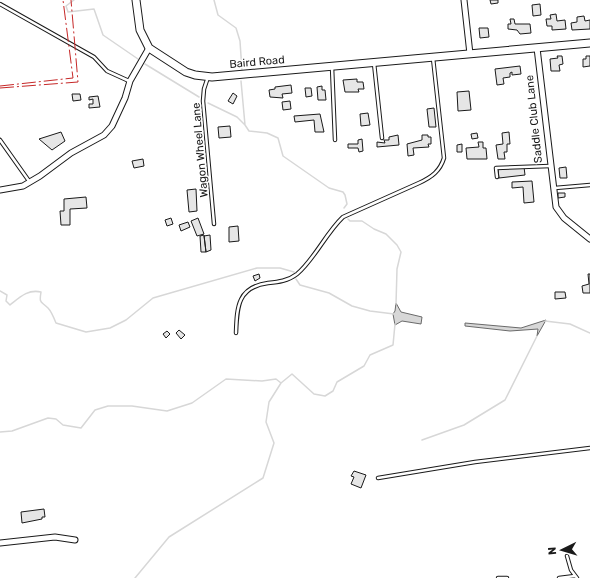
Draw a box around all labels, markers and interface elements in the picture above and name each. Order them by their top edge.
street label: Baird Road [229,53,285,71]
street label: Saddle Club Lane [523,74,545,164]
street label: Wagon Wheel Lane [189,102,211,198]
north arrow [542,530,582,570]
text: N [546,546,559,555]

